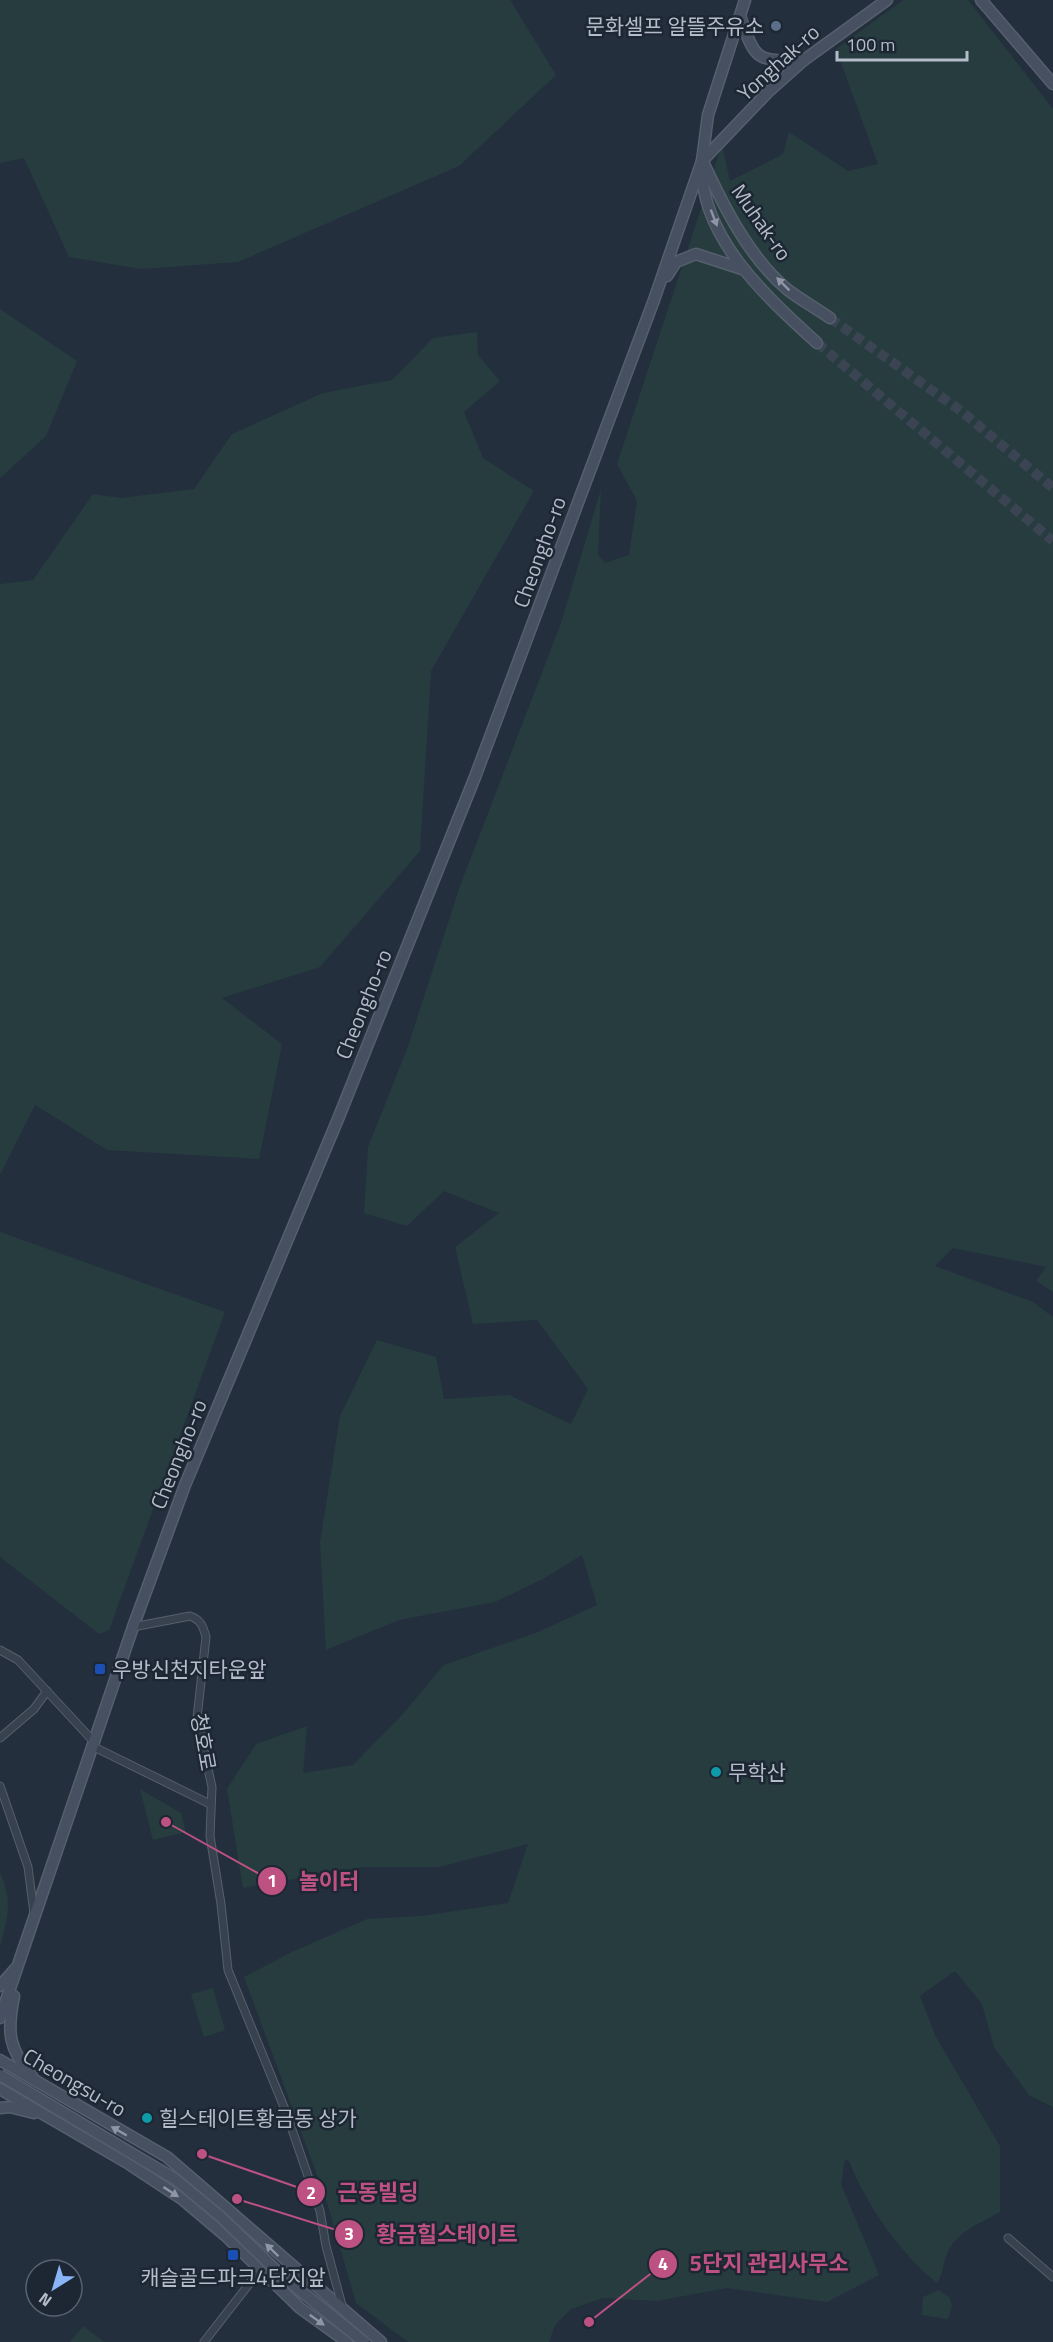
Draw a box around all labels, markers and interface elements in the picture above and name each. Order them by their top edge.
place label: 문화셀프 알뜰주유소 [586,10,764,42]
street label: Yonghak-ro [730,16,826,108]
marker: 문화셀프 알뜰주유소 [769,19,783,33]
scale bar [837,24,968,62]
text: 100 m [846,31,895,58]
street label: Muhak-ro [724,177,800,267]
one-way arrow [710,209,720,227]
one-way arrow [776,277,790,291]
street label: Cheongho-ro [504,492,574,612]
street label: Cheongho-ro [326,944,400,1064]
street label: Cheongho-ro [141,1394,215,1514]
place label: 우방신천지타운앞 [112,1653,267,1685]
marker: 우방신천지타운앞 [93,1662,107,1676]
street label: 청호로 [183,1711,225,1773]
place label: 무학산 [728,1756,786,1788]
marker: 무학산 [709,1765,723,1779]
callout: 놀이터 [257,1861,372,1901]
text: 놀이터 [299,1864,359,1898]
text: 1 [267,1867,277,1894]
street label: Cheongsu-ro [17,2039,133,2125]
place label: 힐스테이트황금동 상가 [159,2102,357,2134]
marker: 힐스테이트황금동 상가 [140,2111,154,2125]
one-way arrow [111,2125,127,2136]
callout: 근동빌딩 [296,2172,431,2212]
text: 근동빌딩 [338,2175,418,2209]
text: 2 [306,2179,316,2206]
one-way arrow [162,2186,179,2197]
callout: 황금힐스테이트 [334,2214,530,2254]
text: 황금힐스테이트 [376,2217,518,2251]
text: 3 [344,2220,354,2247]
one-way arrow [266,2243,280,2257]
callout: 5단지 관리사무소 [648,2244,860,2284]
text: 5단지 관리사무소 [690,2246,848,2280]
marker: 캐슬골드파크4단지앞 [226,2248,240,2262]
text: 4 [658,2250,668,2277]
north arrow [24,2258,84,2318]
place label: 캐슬골드파크4단지앞 [140,2261,326,2293]
text: N [33,2287,57,2313]
one-way arrow [308,2314,324,2326]

